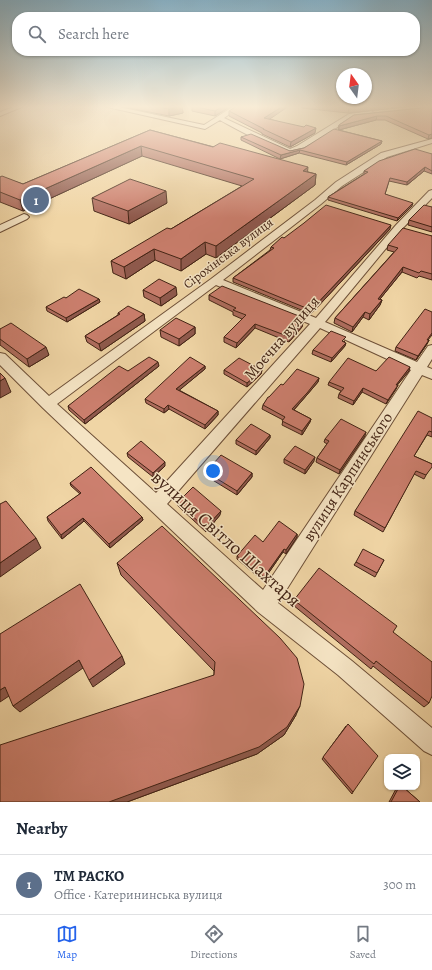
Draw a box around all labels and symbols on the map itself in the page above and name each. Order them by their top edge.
north arrow [336,68,372,104]
pin: 1 [23,185,49,215]
street label: Сірохінська вулиця [180,214,276,292]
street label: Моєчна вулиця [239,291,325,385]
street label: вулиця Карпинського [298,408,398,546]
your location [203,461,223,481]
street label: вулиця Світло Шахтаря [146,465,306,613]

